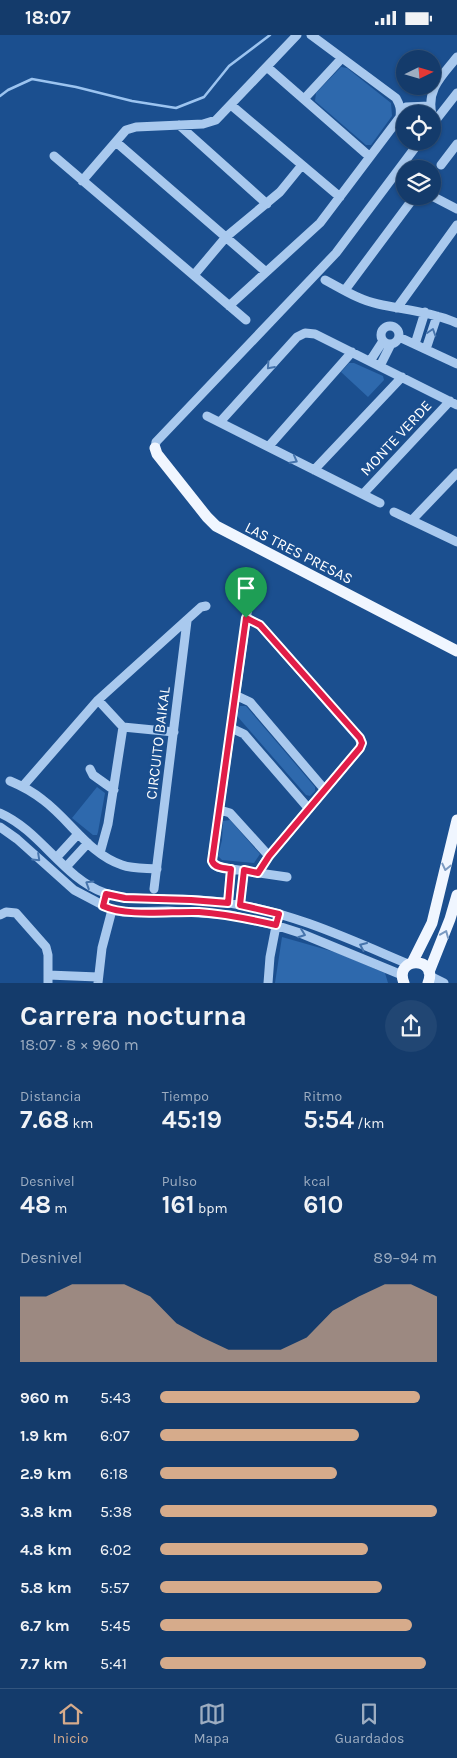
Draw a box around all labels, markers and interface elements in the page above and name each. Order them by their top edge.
text: 18:07 [25,7,71,29]
north arrow [396,50,441,95]
map controls [396,50,441,205]
button: locate [396,105,441,150]
button: layers [396,160,441,205]
one-way arrow [426,329,436,337]
one-way arrow [267,361,276,370]
street label: MONTE VERDE [356,397,436,479]
one-way arrow [289,454,298,464]
street label: LAS TRES PRESAS [242,518,356,588]
pin [225,567,267,618]
icon: arrive [232,574,260,602]
street label: CIRCUITO BAIKAL [142,686,174,800]
one-way arrow [32,852,41,861]
one-way arrow [441,863,452,872]
one-way arrow [85,881,94,891]
one-way arrow [298,928,306,938]
one-way arrow [438,930,449,939]
one-way arrow [359,941,368,952]
text: Carrera nocturna [20,999,247,1032]
button: share [385,1000,437,1052]
text: 18:07 · 8 × 960 m [20,1035,139,1054]
text: Distancia [20,1088,81,1105]
text: Tiempo [162,1088,209,1105]
text: Ritmo [303,1088,342,1105]
text: 7.68 [20,1105,69,1134]
text: 45:19 [162,1105,222,1134]
text: 5:54 [303,1105,354,1134]
text: km [69,1115,93,1132]
text: /km [354,1115,384,1132]
text: Desnivel [20,1173,75,1190]
text: Pulso [162,1173,197,1190]
text: kcal [303,1173,330,1190]
text: 48 [20,1190,51,1219]
text: 161 [162,1190,195,1219]
text: 610 [303,1190,343,1219]
text: m [51,1200,67,1217]
text: bpm [195,1200,228,1217]
text: Desnivel [20,1248,82,1267]
text: 89–94 m [373,1248,437,1267]
text: 960 m [20,1388,69,1407]
text: 5:43 [100,1388,131,1407]
text: 1.9 km [20,1426,68,1445]
text: 6:07 [100,1426,130,1445]
text: 2.9 km [20,1464,72,1483]
text: 6:18 [100,1464,128,1483]
text: 3.8 km [20,1502,72,1521]
text: 5:38 [100,1502,132,1521]
text: 4.8 km [20,1540,72,1559]
text: 6:02 [100,1540,132,1559]
text: 5.8 km [20,1578,72,1597]
text: 5:57 [100,1578,129,1597]
text: 6.7 km [20,1616,70,1635]
text: 5:45 [100,1616,131,1635]
text: 7.7 km [20,1654,68,1673]
text: 5:41 [100,1654,127,1673]
tab: Inicio [53,1700,88,1747]
tab: Mapa [194,1700,229,1747]
tab: Guardados [335,1700,404,1747]

